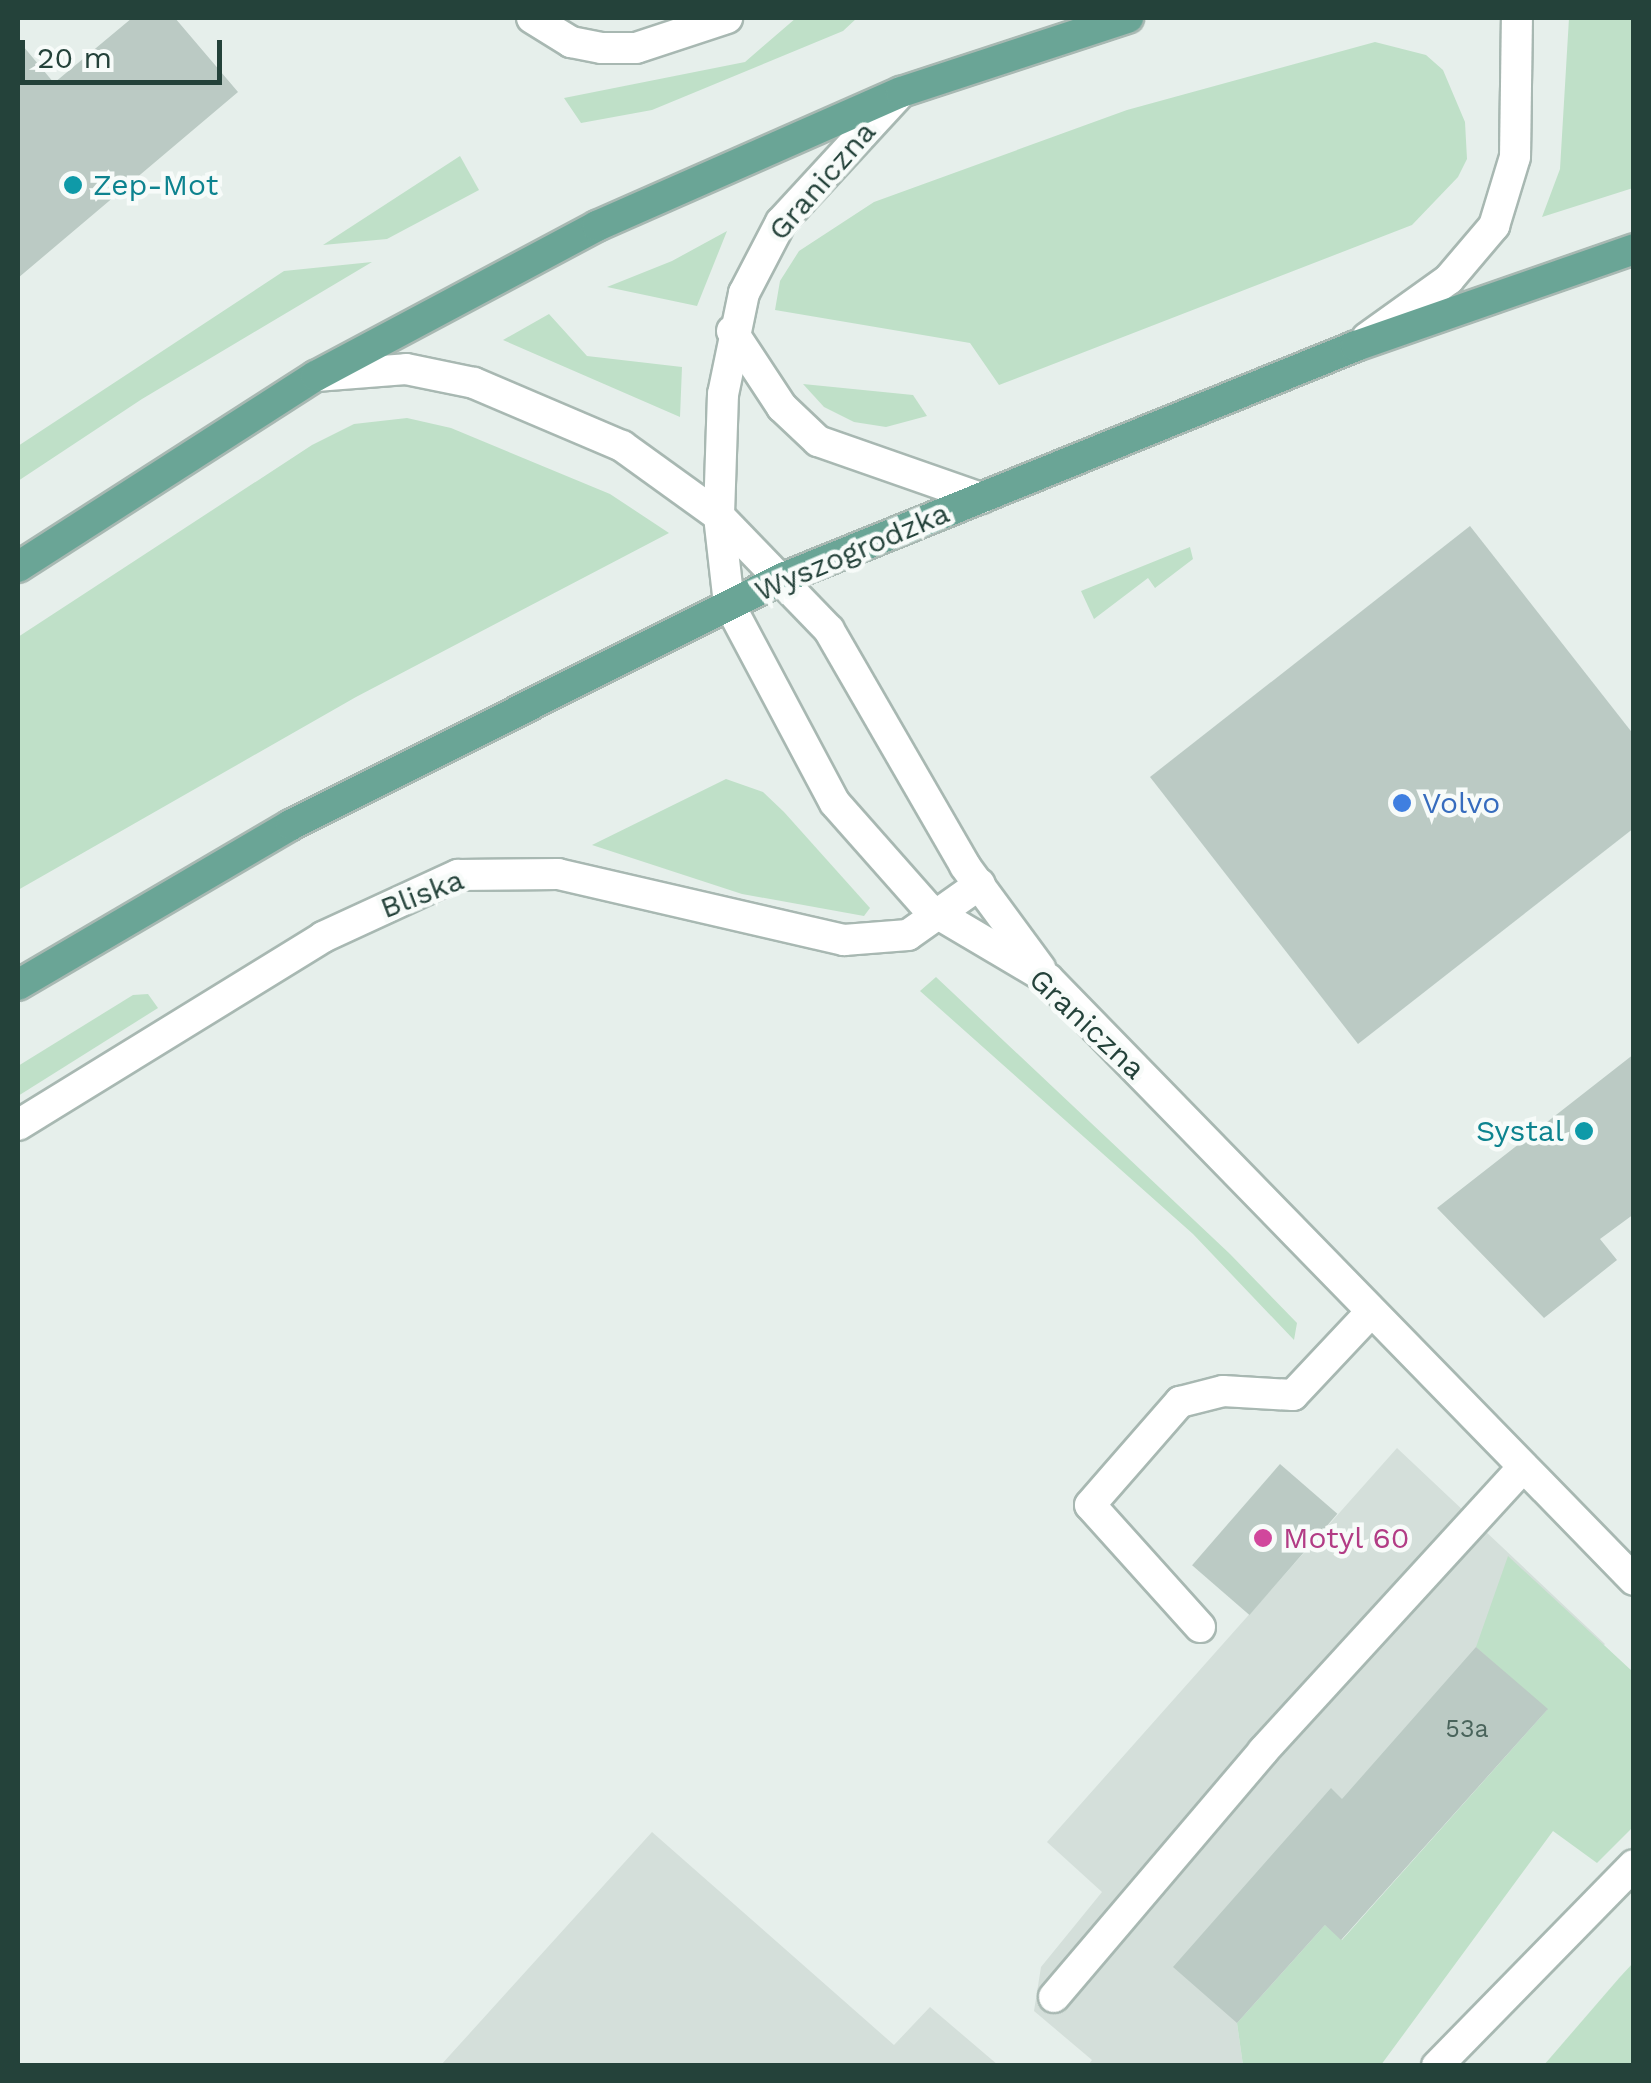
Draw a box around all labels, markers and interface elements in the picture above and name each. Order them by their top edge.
scale bar [25,20,228,82]
text: 20 m [37,40,112,75]
street label: Graniczna [761,114,883,248]
place label: Zep-Mot [93,167,218,203]
marker: Zep-Mot [62,174,84,196]
street label: Wyszogrodzka [749,495,955,609]
place label: Volvo [1422,785,1500,821]
marker: Volvo [1391,792,1413,814]
street label: Bliska [375,862,469,926]
street label: Graniczna [1022,961,1152,1087]
place label: Systal [1476,1113,1564,1149]
marker: Systal [1573,1120,1595,1142]
place label: Motyl 60 [1283,1520,1410,1556]
marker: Motyl 60 [1252,1527,1274,1549]
house number: 53a [1445,1714,1489,1744]

